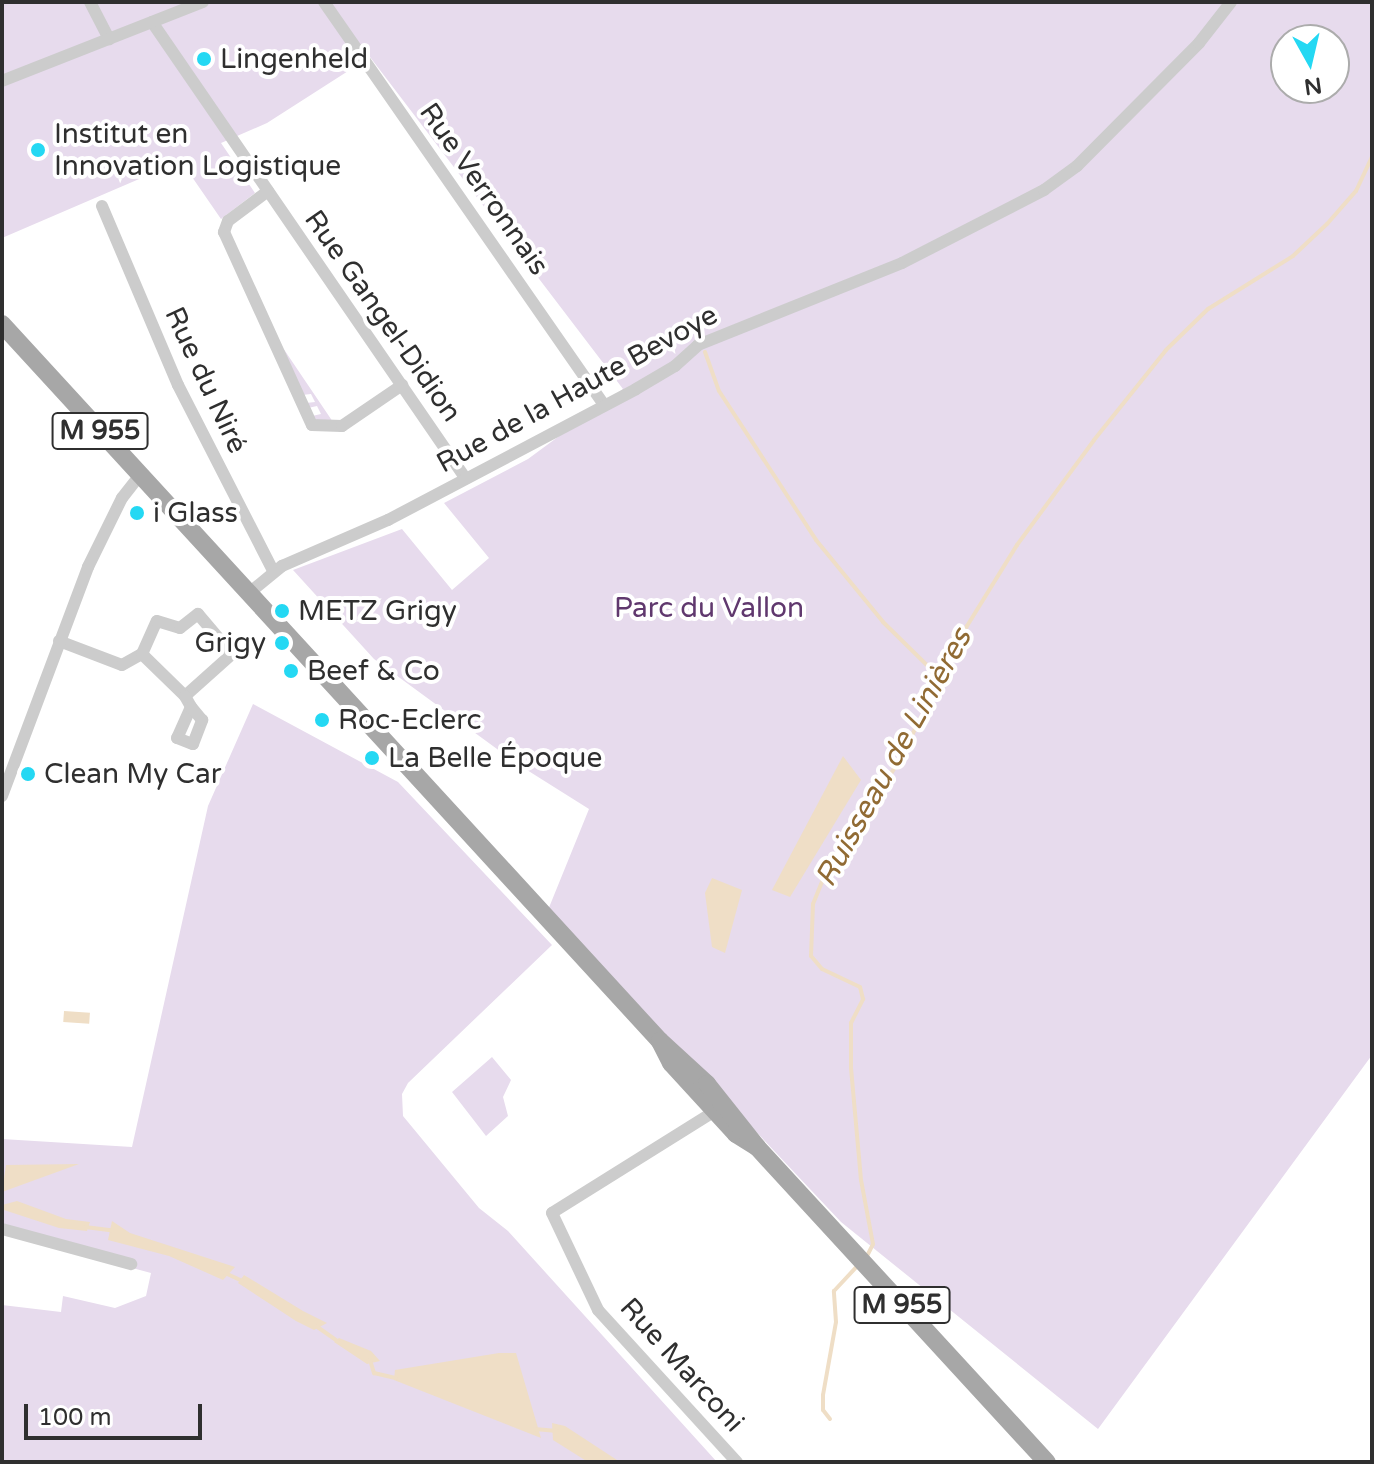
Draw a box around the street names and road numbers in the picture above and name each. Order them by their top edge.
street label: Rue Verronnais [412,97,556,281]
street label: Rue Gangel-Didion [297,204,469,428]
street label: Rue de la Haute Bevoye [431,298,723,480]
street label: Rue du Niré [158,302,254,458]
road number: M 955 [50,409,150,453]
road number: M 955 [852,1283,952,1327]
street label: Rue Marconi [613,1291,751,1439]

